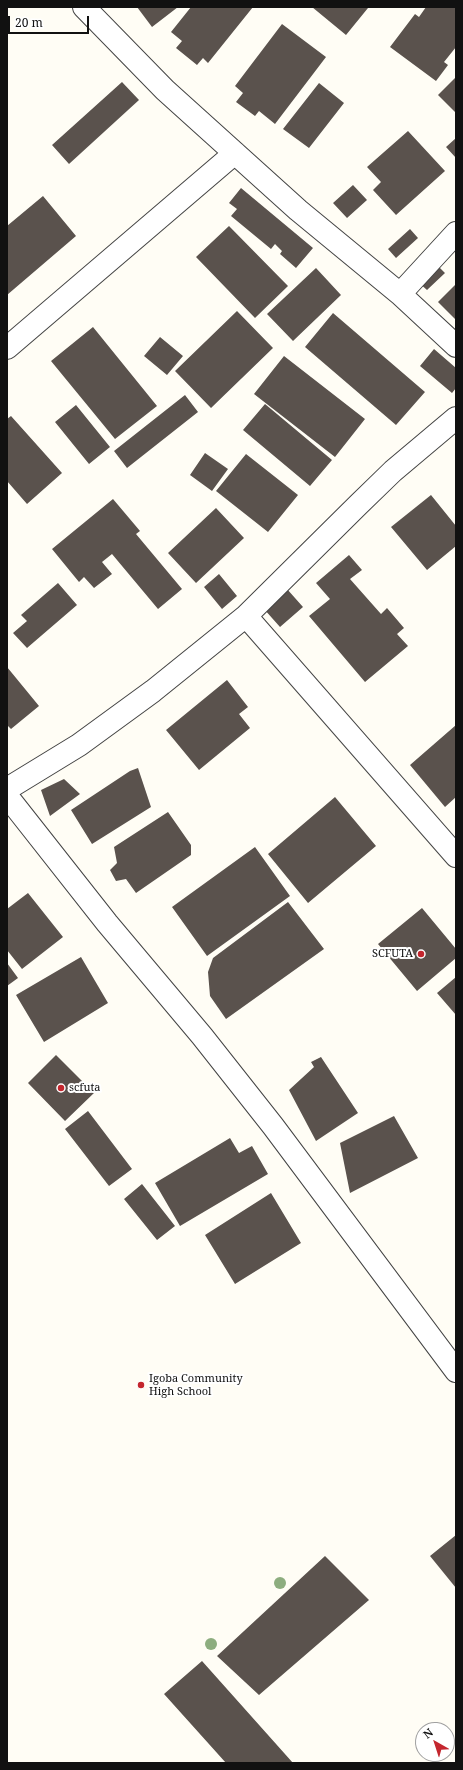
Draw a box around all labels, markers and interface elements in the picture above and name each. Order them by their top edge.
scale bar [10,8,91,34]
text: 20 m [15,14,43,31]
place label: SCFUTA [372,947,413,961]
marker: SCFUTA [416,949,426,959]
place label: scfuta [69,1081,100,1095]
marker: scfuta [56,1083,66,1093]
place label: Igoba Community High School [149,1372,243,1398]
marker: Igoba Community High School [136,1380,146,1390]
north arrow [415,1722,455,1762]
text: N [420,1725,436,1742]

